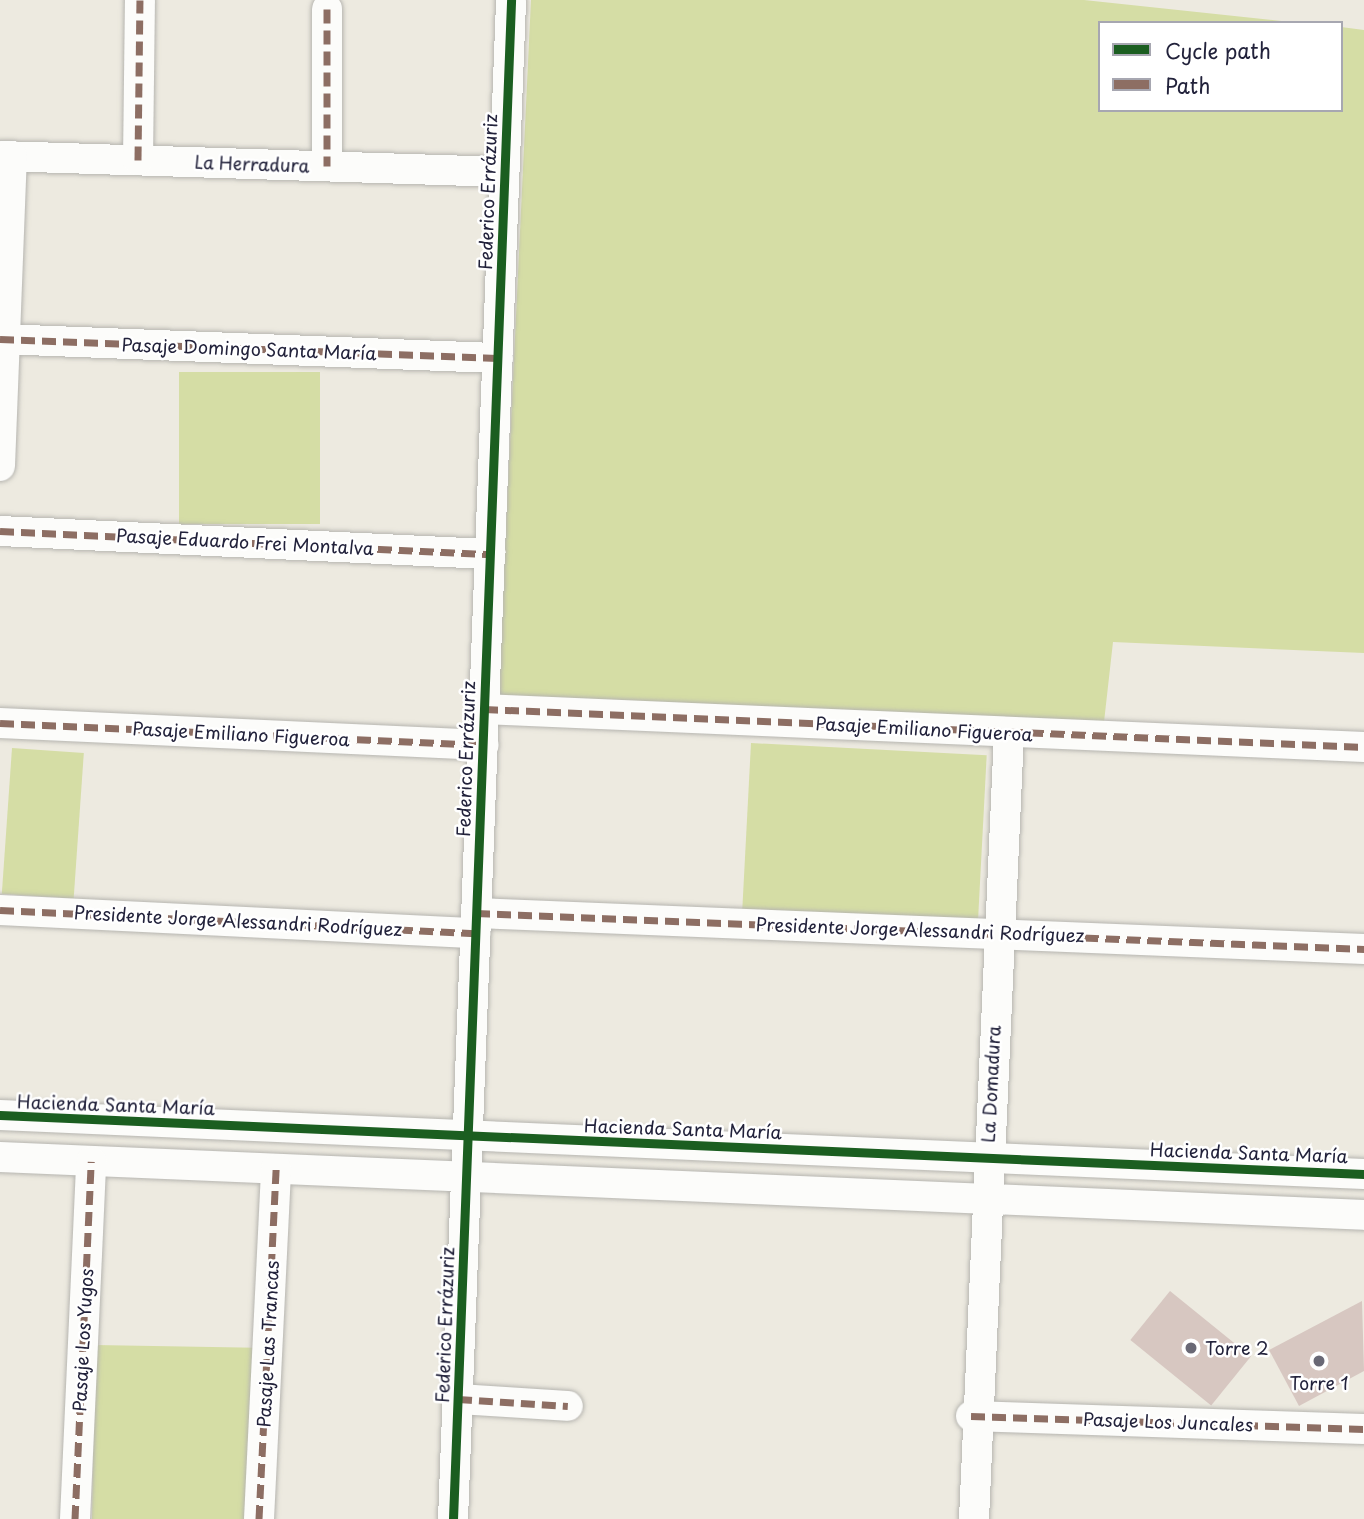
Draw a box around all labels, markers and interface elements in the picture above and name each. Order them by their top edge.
legend [1098,21,1343,112]
text: Cycle path [1165,34,1271,66]
text: Path [1165,69,1210,101]
street label: Federico Errázuriz [474,113,502,271]
street label: La Herradura [193,151,311,177]
street label: Pasaje Domingo Santa María [122,334,376,364]
street label: Pasaje Eduardo Frei Montalva [115,524,375,560]
street label: Federico Errázuriz [452,680,480,838]
street label: Pasaje Emiliano Figueroa [815,713,1033,745]
street label: Pasaje Emiliano Figueroa [132,718,350,750]
street label: Presidente Jorge Alessandri Rodríguez [73,902,403,940]
street label: Presidente Jorge Alessandri Rodríguez [755,913,1085,947]
street label: La Domadura [977,1024,1005,1144]
street label: Hacienda Santa María [17,1091,215,1119]
street label: Hacienda Santa María [584,1115,782,1143]
street label: Hacienda Santa María [1150,1139,1348,1167]
street label: Federico Errázuriz [431,1246,459,1404]
street label: Pasaje Las Trancas [253,1260,283,1428]
street label: Pasaje Los Yugos [68,1267,98,1413]
place label: Torre 2 [1205,1337,1269,1359]
marker: Torre 2 [1183,1340,1199,1356]
marker: Torre 1 [1311,1353,1327,1369]
place label: Torre 1 [1289,1372,1349,1394]
street label: Pasaje Los Juncales [1082,1408,1254,1436]

